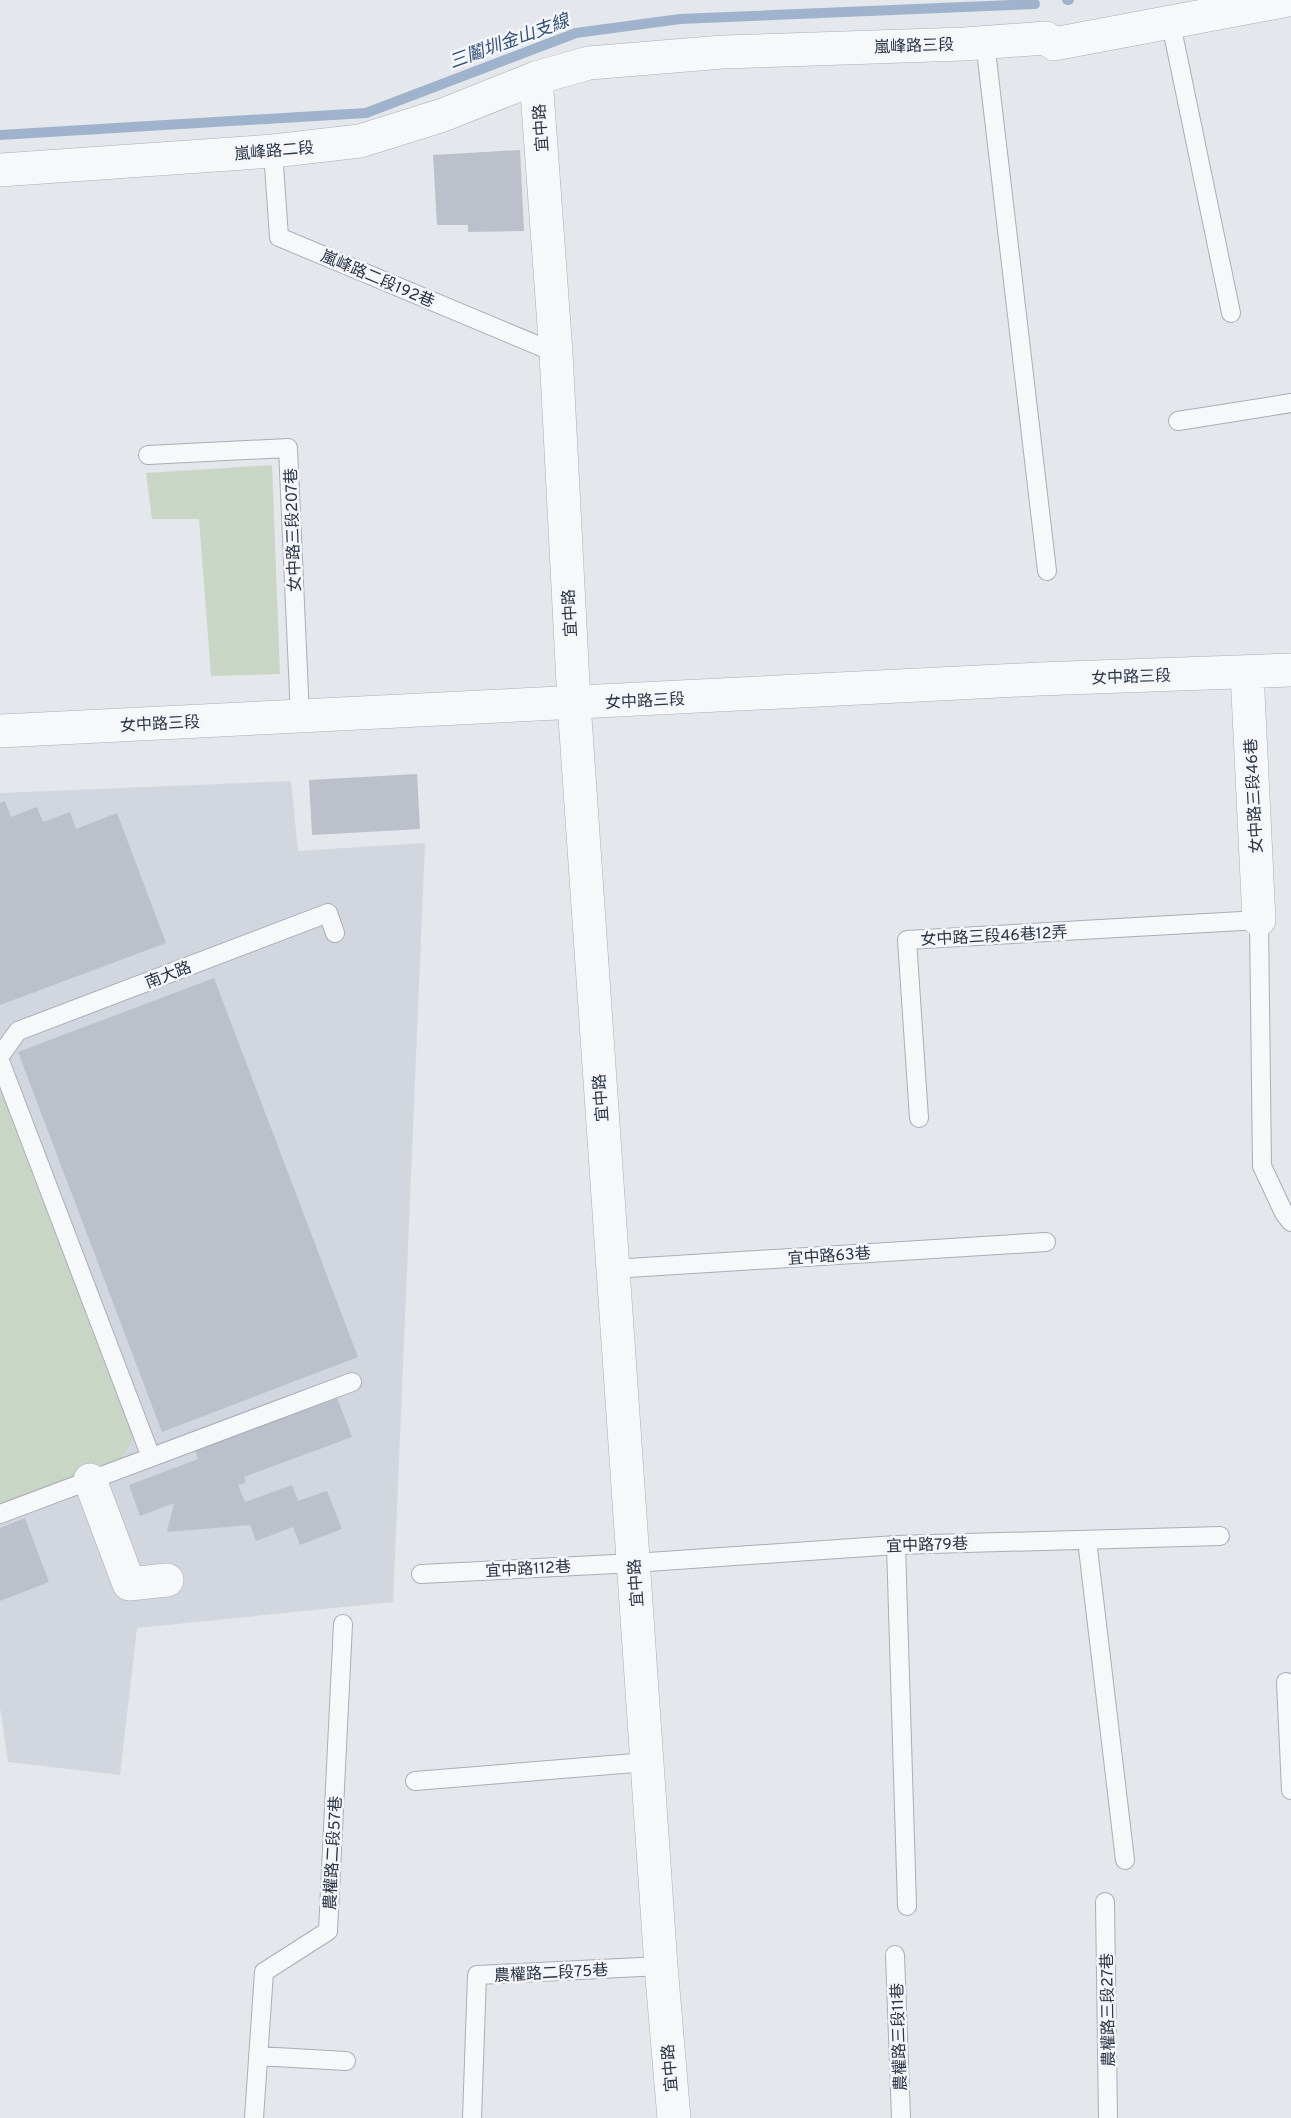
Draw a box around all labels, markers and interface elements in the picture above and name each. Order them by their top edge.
water label: 三鬮圳金山支線 [446,9,575,75]
street label: 嵐峰路三段 [874,36,954,58]
street label: 宜中路 [530,103,554,153]
street label: 嵐峰路二段 [233,139,315,165]
street label: 嵐峰路二段192巷 [317,247,437,313]
street label: 女中路三段207巷 [282,468,306,592]
street label: 宜中路 [560,588,582,637]
street label: 女中路三段 [1091,667,1171,689]
street label: 女中路三段 [605,690,686,714]
street label: 女中路三段 [120,713,201,737]
street label: 女中路三段46巷 [1242,738,1268,854]
street label: 女中路三段46巷12弄 [920,923,1068,951]
street label: 南大路 [143,958,195,994]
street label: 宜中路 [590,1073,614,1123]
street label: 宜中路63巷 [787,1244,871,1270]
street label: 宜中路79巷 [886,1535,968,1557]
street label: 宜中路112巷 [485,1558,571,1582]
street label: 宜中路 [625,1558,649,1608]
street label: 農權路二段57巷 [321,1796,347,1911]
street label: 農權路三段27巷 [1098,1953,1120,2067]
street label: 農權路二段75巷 [494,1961,609,1987]
street label: 農權路三段11巷 [888,1983,912,2091]
street label: 宜中路 [659,2043,683,2093]

